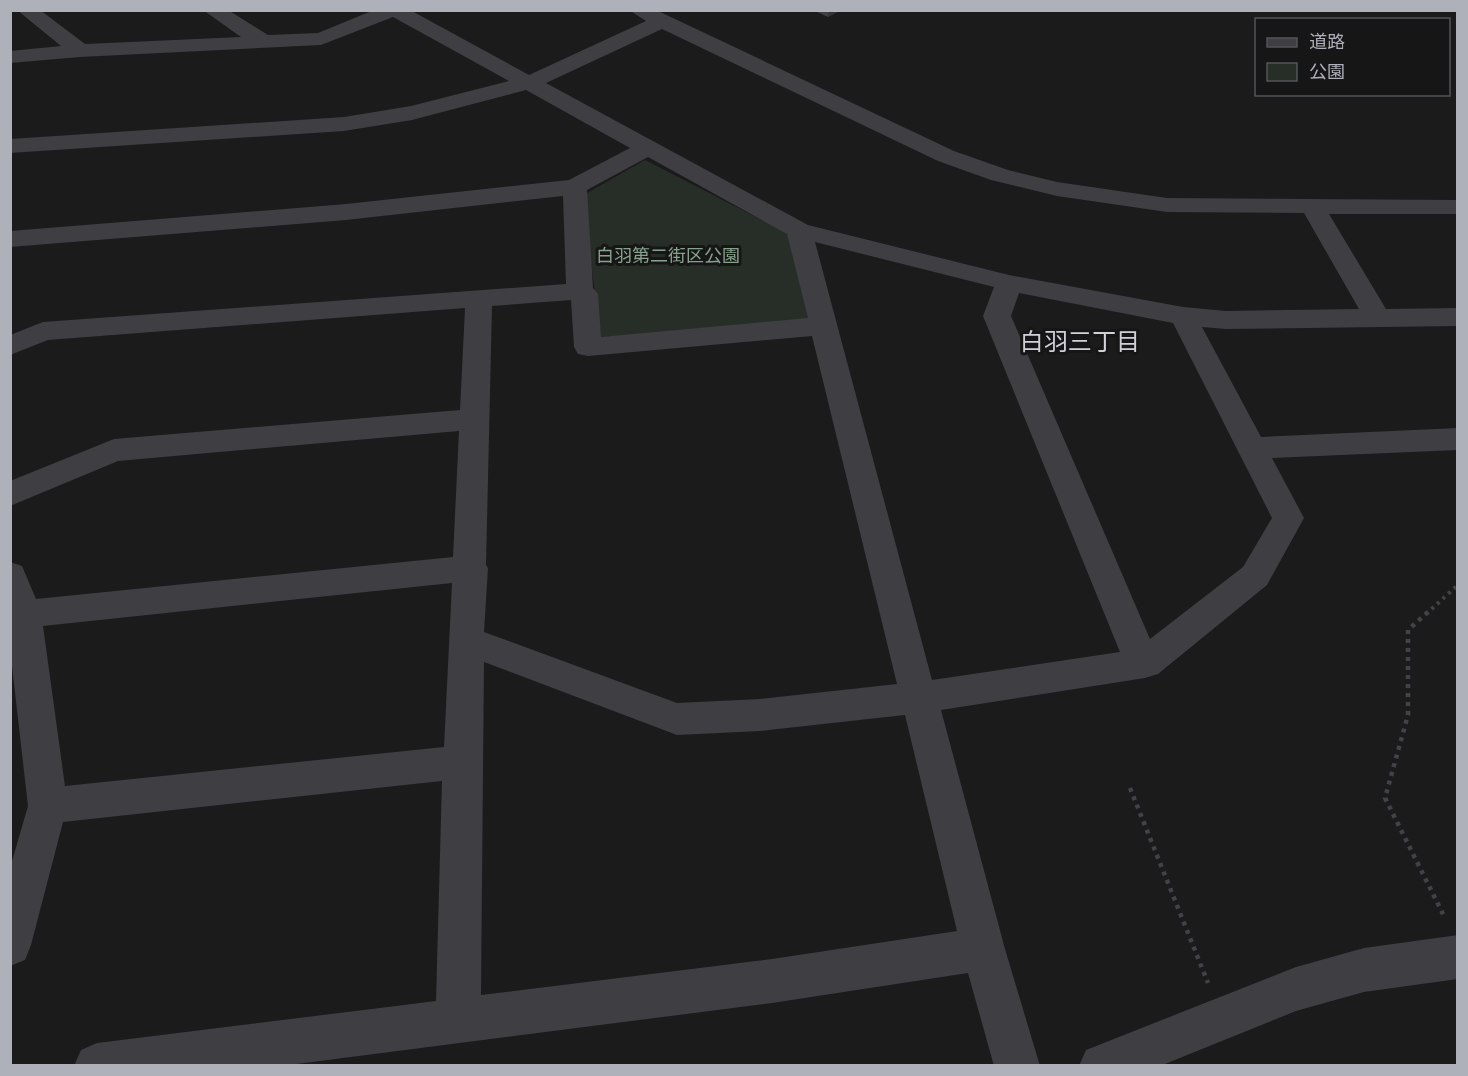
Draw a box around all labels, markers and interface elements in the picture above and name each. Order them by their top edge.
legend [1255,18,1450,96]
text: 道路 [1309,29,1345,55]
text: 公園 [1309,59,1345,85]
park label: 白羽第二街区公園 [596,243,740,269]
district label: 白羽三丁目 [1020,324,1140,359]

